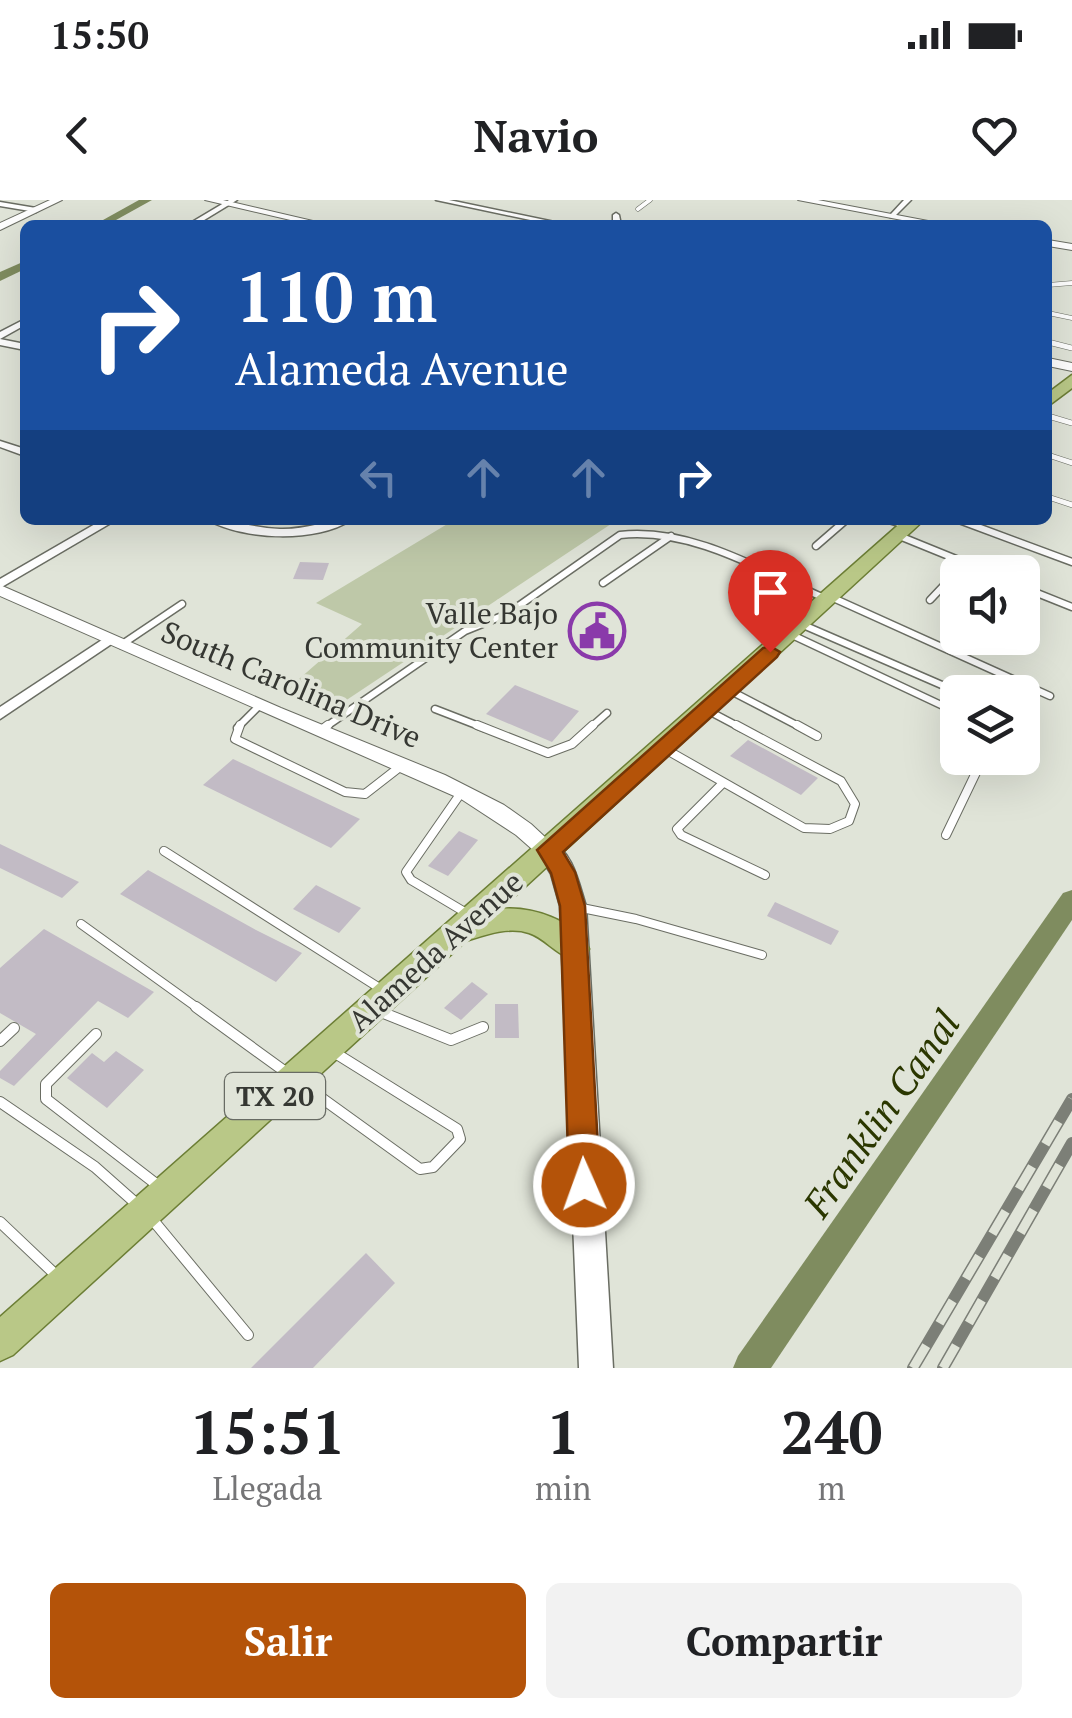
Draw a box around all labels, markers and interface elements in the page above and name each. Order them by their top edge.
text: 15:50 [50,10,149,60]
text: Navio [473,105,599,165]
icon: back [50,108,105,163]
icon: heart [967,108,1022,163]
text: 110 m [235,249,437,342]
icon: right [70,260,200,390]
text: Alameda Avenue [235,338,569,398]
icon: left [351,450,406,505]
icon: ahead [456,450,511,505]
icon: ahead [561,450,616,505]
icon: right [666,450,721,505]
pin [728,550,813,653]
map controls [940,555,1040,775]
button: sound [940,555,1040,655]
icon: arrive [743,565,798,620]
place label: Valle Bajo Community Center [304,593,558,667]
public building icon: Valle Bajo Community Center [567,601,627,661]
street label: South Carolina Drive [155,611,427,757]
button: layers [940,675,1040,775]
street label: Alameda Avenue [339,862,531,1041]
water label: Franklin Canal [791,1000,971,1227]
road number: TX 20 [225,1073,325,1119]
position arrow [532,1133,636,1237]
text: 15:51 [189,1392,346,1471]
text: 1 [546,1392,580,1471]
text: 240 [781,1392,883,1471]
text: Llegada [212,1467,323,1509]
text: min [535,1467,591,1509]
text: m [818,1467,845,1509]
button: Salir [50,1583,526,1698]
button: Compartir [546,1583,1022,1698]

